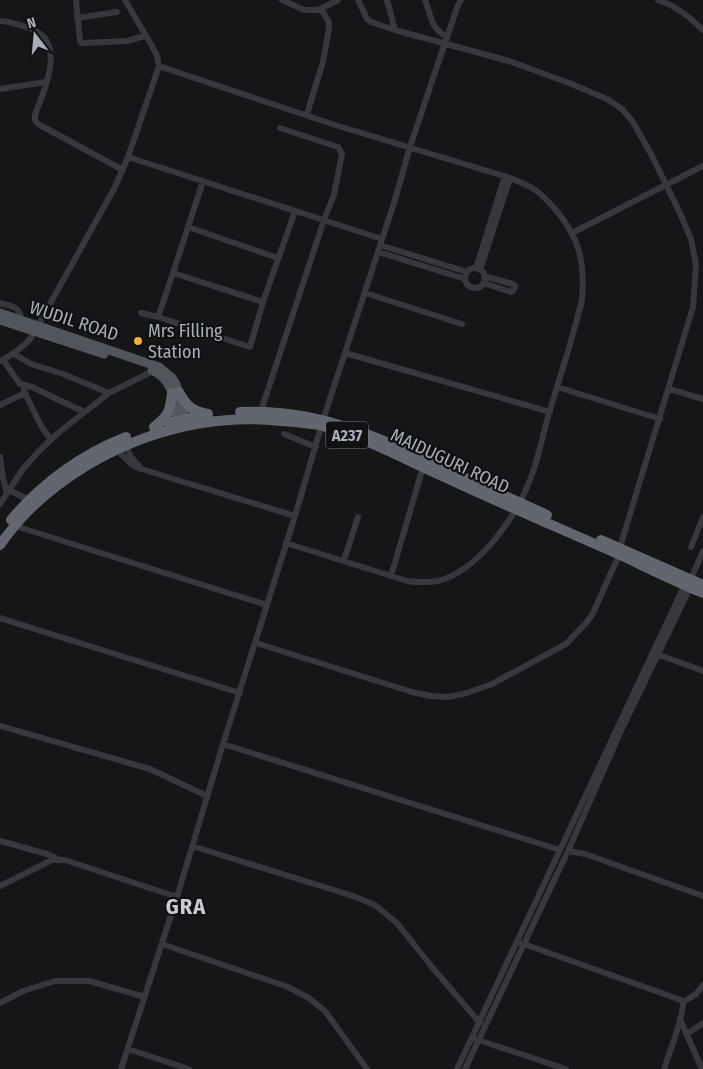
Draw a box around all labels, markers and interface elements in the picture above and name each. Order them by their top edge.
north arrow [10,10,60,60]
text: N [25,14,38,32]
street label: WUDIL ROAD [27,296,121,346]
place label: Mrs Filling Station [148,320,223,363]
marker: Mrs Filling Station [132,335,144,347]
road number: A237 [326,422,368,448]
street label: MAIDUGURI ROAD [387,424,513,498]
district label: GRA [166,893,206,920]

